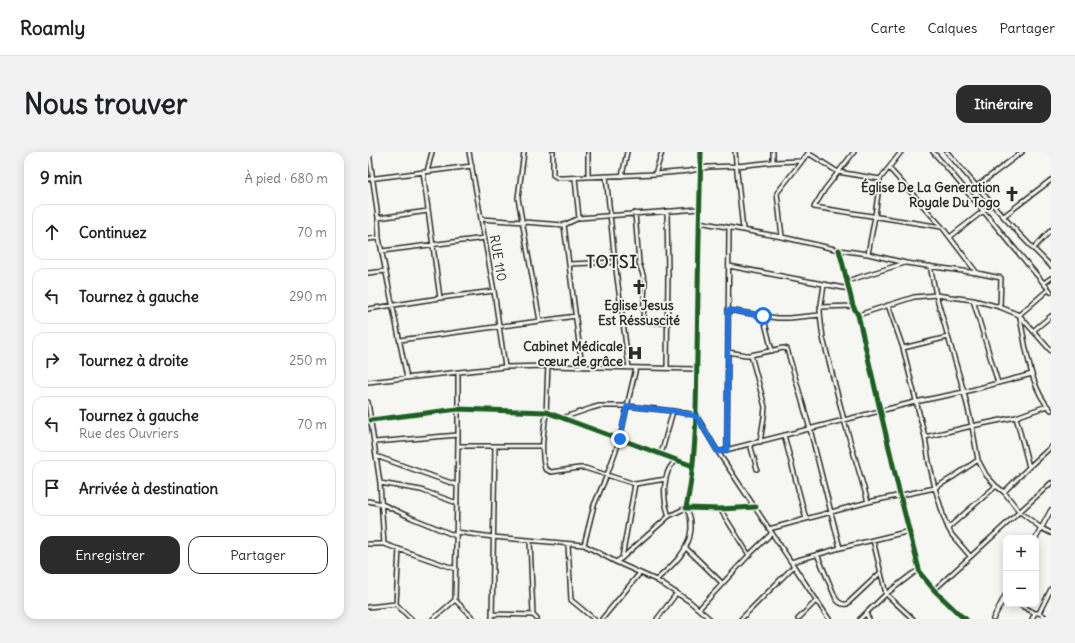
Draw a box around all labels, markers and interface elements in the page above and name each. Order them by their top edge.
text: Roamly [20,16,85,40]
text: Carte [871,19,905,37]
text: Calques [927,19,977,37]
text: Partager [999,19,1055,37]
button: Itinéraire [956,85,1051,123]
text: Nous trouver [24,86,187,122]
text: 9 min [40,167,82,189]
text: À pied · 680 m [244,170,328,187]
place label: Église De La Generation Royale Du Togo [861,178,1000,211]
church icon: Église De La Generation Royale Du Togo [1003,185,1021,203]
icon: ahead [41,221,63,243]
text: Continuez [79,223,147,242]
text: 70 m [298,224,327,241]
street label: RUE 110 [486,233,510,283]
district label: TOTSI [586,251,638,273]
church icon: Eglise Jesus Est Réssuscité [630,278,648,296]
icon: left [41,285,63,307]
text: Tournez à gauche [79,287,199,306]
text: 290 m [289,288,327,305]
place label: Eglise Jesus Est Réssuscité [598,297,680,329]
route start [754,307,772,325]
place label: Cabinet Médicale cœur de grâce [523,338,623,370]
hospital icon: Cabinet Médicale cœur de grâce [626,344,644,362]
icon: right [41,349,63,371]
text: Tournez à droite [79,351,188,370]
text: 250 m [289,352,327,369]
text: Tournez à gauche [79,406,199,425]
icon: left [41,413,63,435]
text: 70 m [298,416,327,433]
text: Rue des Ouvriers [79,425,179,442]
route end [611,430,629,448]
icon: arrive [41,477,63,499]
text: Arrivée à destination [79,479,218,498]
map controls [1003,535,1039,607]
button: + [1003,535,1039,571]
button: Enregistrer [40,536,180,574]
button: Partager [188,536,328,574]
button: − [1003,571,1039,607]

